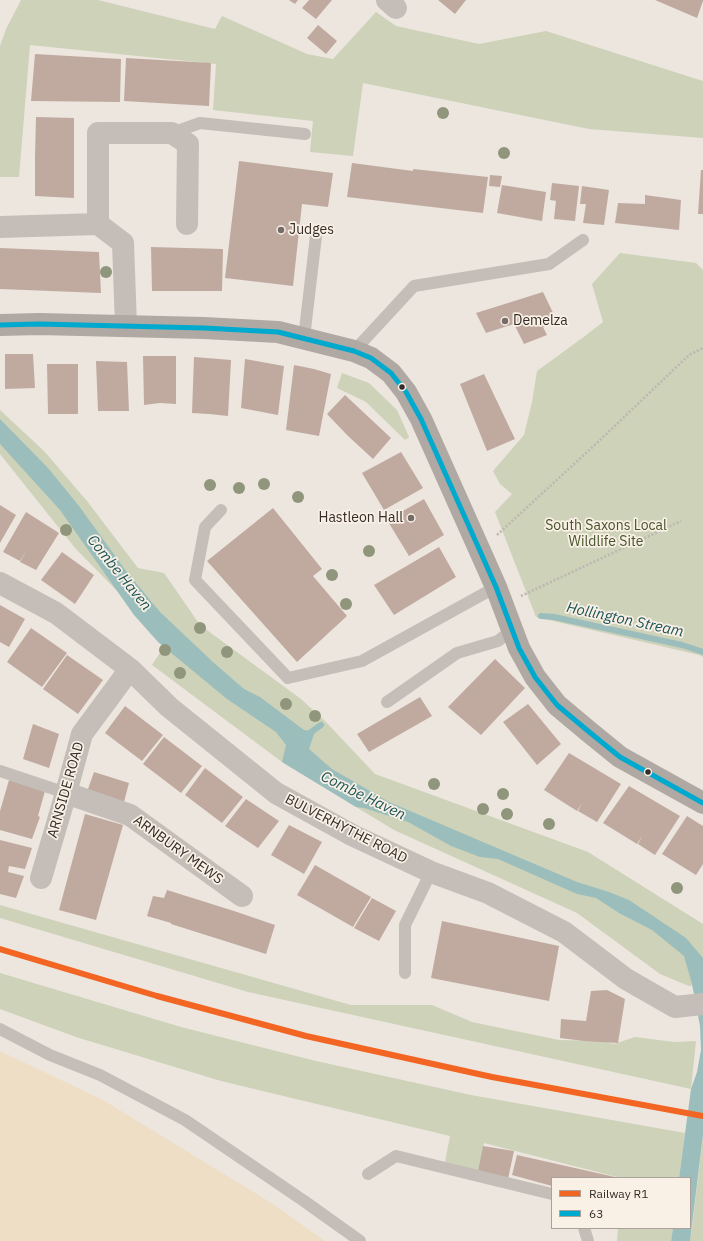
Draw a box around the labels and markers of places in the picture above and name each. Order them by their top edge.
place label: Judges [289,222,334,238]
marker: Judges [276,225,286,235]
place label: Demelza [513,313,568,329]
marker: Demelza [500,316,510,326]
unlabelled marker [397,382,407,392]
place label: Hastleon Hall [318,510,403,526]
marker: Hastleon Hall [406,513,416,523]
unlabelled marker [643,767,653,777]

